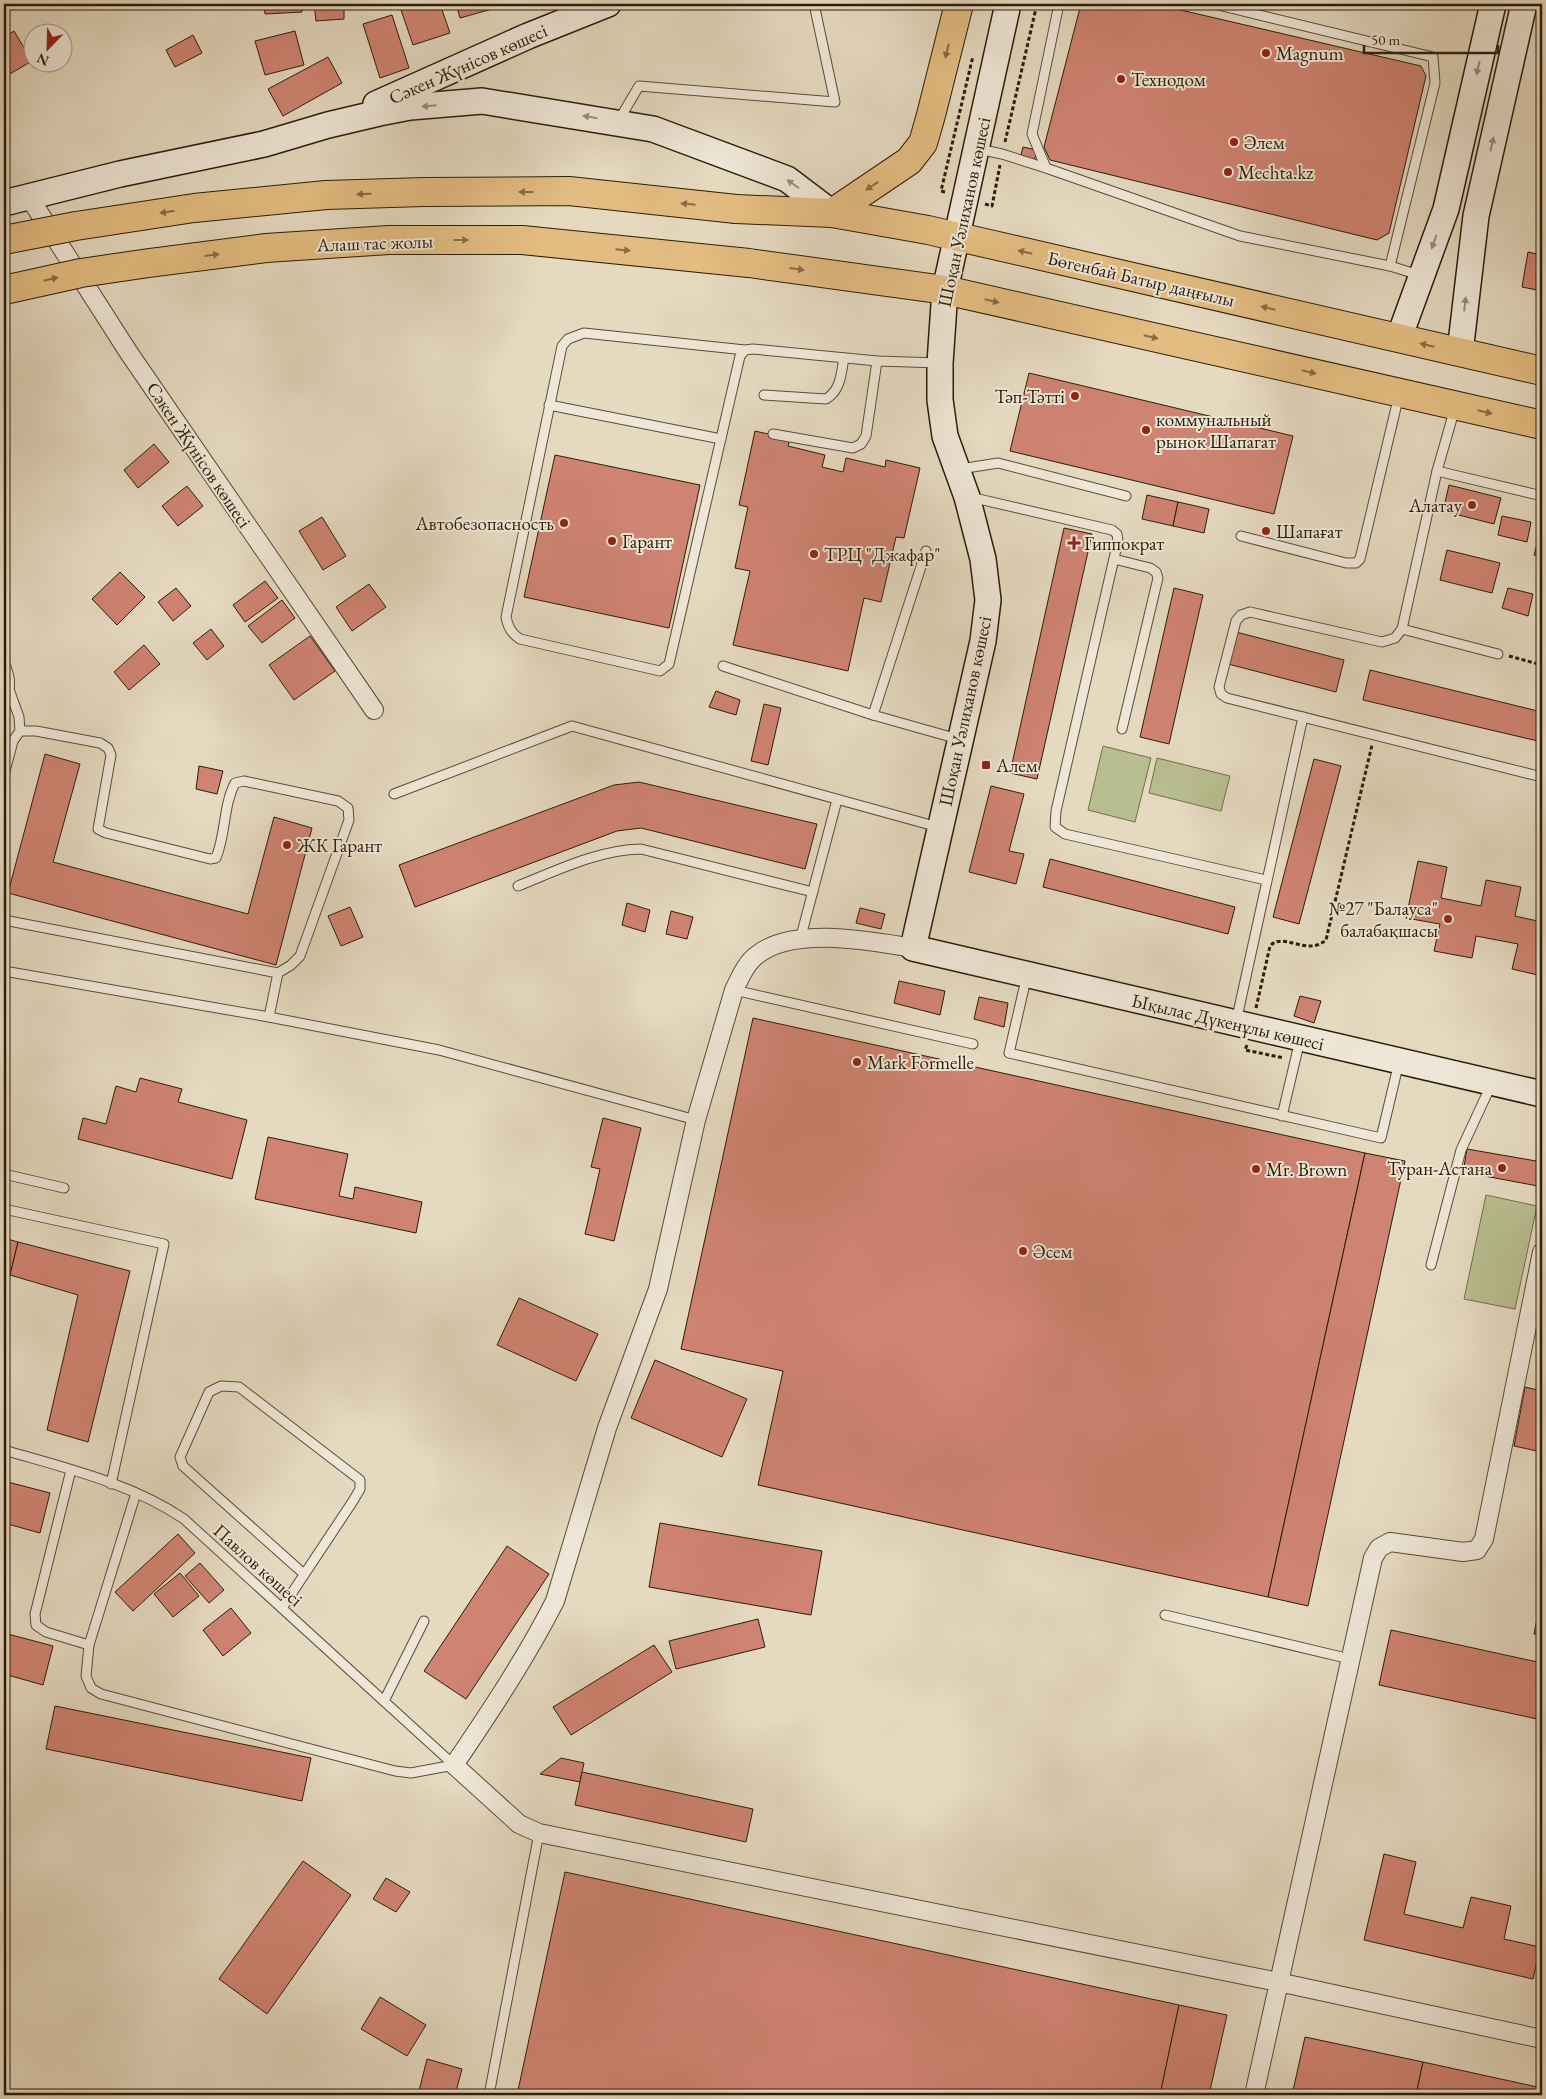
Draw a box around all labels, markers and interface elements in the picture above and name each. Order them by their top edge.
street label: Сәкен Жүнісов көшесі [385,18,551,110]
north arrow [22,22,72,72]
scale bar [1364,22,1497,54]
text: 50 m [1371,30,1400,49]
place label: Magnum [1276,41,1344,66]
one-way arrow [943,44,951,59]
marker: Magnum [1260,47,1272,59]
text: N [34,49,52,70]
one-way arrow [1474,61,1482,76]
place label: Технодом [1131,67,1206,92]
marker: Технодом [1115,73,1127,85]
one-way arrow [421,102,437,110]
one-way arrow [581,113,597,121]
street label: Шоқан Уәлиханов көшесі [932,115,996,309]
place label: Әлем [1244,130,1285,155]
marker: Әлем [1228,136,1240,148]
one-way arrow [1488,136,1496,151]
place label: Mechta.kz [1238,160,1314,185]
marker: Mechta.kz [1222,166,1234,178]
one-way arrow [786,179,800,189]
one-way arrow [865,181,879,191]
one-way arrow [518,188,534,196]
one-way arrow [355,190,371,198]
one-way arrow [680,200,696,208]
one-way arrow [159,208,175,216]
street label: Алаш тас жолы [315,228,434,258]
one-way arrow [1430,235,1437,250]
one-way arrow [453,236,469,244]
street label: Бөгенбай Батыр даңғылы [1045,245,1238,313]
one-way arrow [615,246,631,254]
one-way arrow [1017,248,1032,256]
one-way arrow [204,251,220,259]
one-way arrow [790,266,806,274]
one-way arrow [44,275,60,283]
one-way arrow [1462,296,1470,312]
one-way arrow [985,297,1000,305]
one-way arrow [1261,304,1276,312]
one-way arrow [1143,333,1158,341]
one-way arrow [1419,341,1434,349]
one-way arrow [1302,368,1317,376]
street label: Сәкен Жүнісов көшесі [141,377,257,533]
place label: Тәп-Тәтті [995,384,1065,409]
marker: Тәп-Тәтті [1069,390,1081,402]
place label: коммунальный рынок Шапагат [1156,407,1276,454]
one-way arrow [1477,408,1492,416]
marker: коммунальный рынок Шапагат [1140,424,1152,436]
place label: Алатау [1408,493,1463,518]
marker: Алатау [1466,499,1478,511]
place label: Автобезопасность [414,511,554,536]
marker: Автобезопасность [558,517,570,529]
place label: Шапағат [1276,519,1343,544]
marker: Шапағат [1260,525,1272,537]
place label: Гарант [622,529,672,554]
place label: Гиппократ [1084,531,1165,556]
marker: Гарант [606,535,618,547]
marker: Гиппократ [1068,537,1080,549]
place label: ТРЦ "Джафар" [824,542,941,567]
marker: ТРЦ "Джафар" [808,548,820,560]
street label: Шоқан Уәлиханов көшесі [933,614,997,808]
place label: Алем [995,753,1038,778]
marker: Алем [980,759,992,771]
place label: ЖК Гарант [296,833,382,858]
marker: ЖК Гарант [281,839,293,851]
place label: №27 "Балауса" балабақшасы [1329,896,1438,943]
marker: №27 "Балауса" балабақшасы [1442,913,1454,925]
street label: Ықылас Дүкенұлы көшесі [1129,988,1327,1056]
place label: Mark Formelle [867,1050,974,1075]
marker: Mark Formelle [851,1056,863,1068]
place label: Туран-Астана [1387,1156,1492,1181]
place label: Mr. Brown [1266,1157,1347,1182]
marker: Туран-Астана [1496,1162,1508,1174]
marker: Mr. Brown [1250,1163,1262,1175]
place label: Әсем [1033,1239,1072,1264]
marker: Әсем [1017,1245,1029,1257]
street label: Павлов көшесі [208,1518,308,1612]

